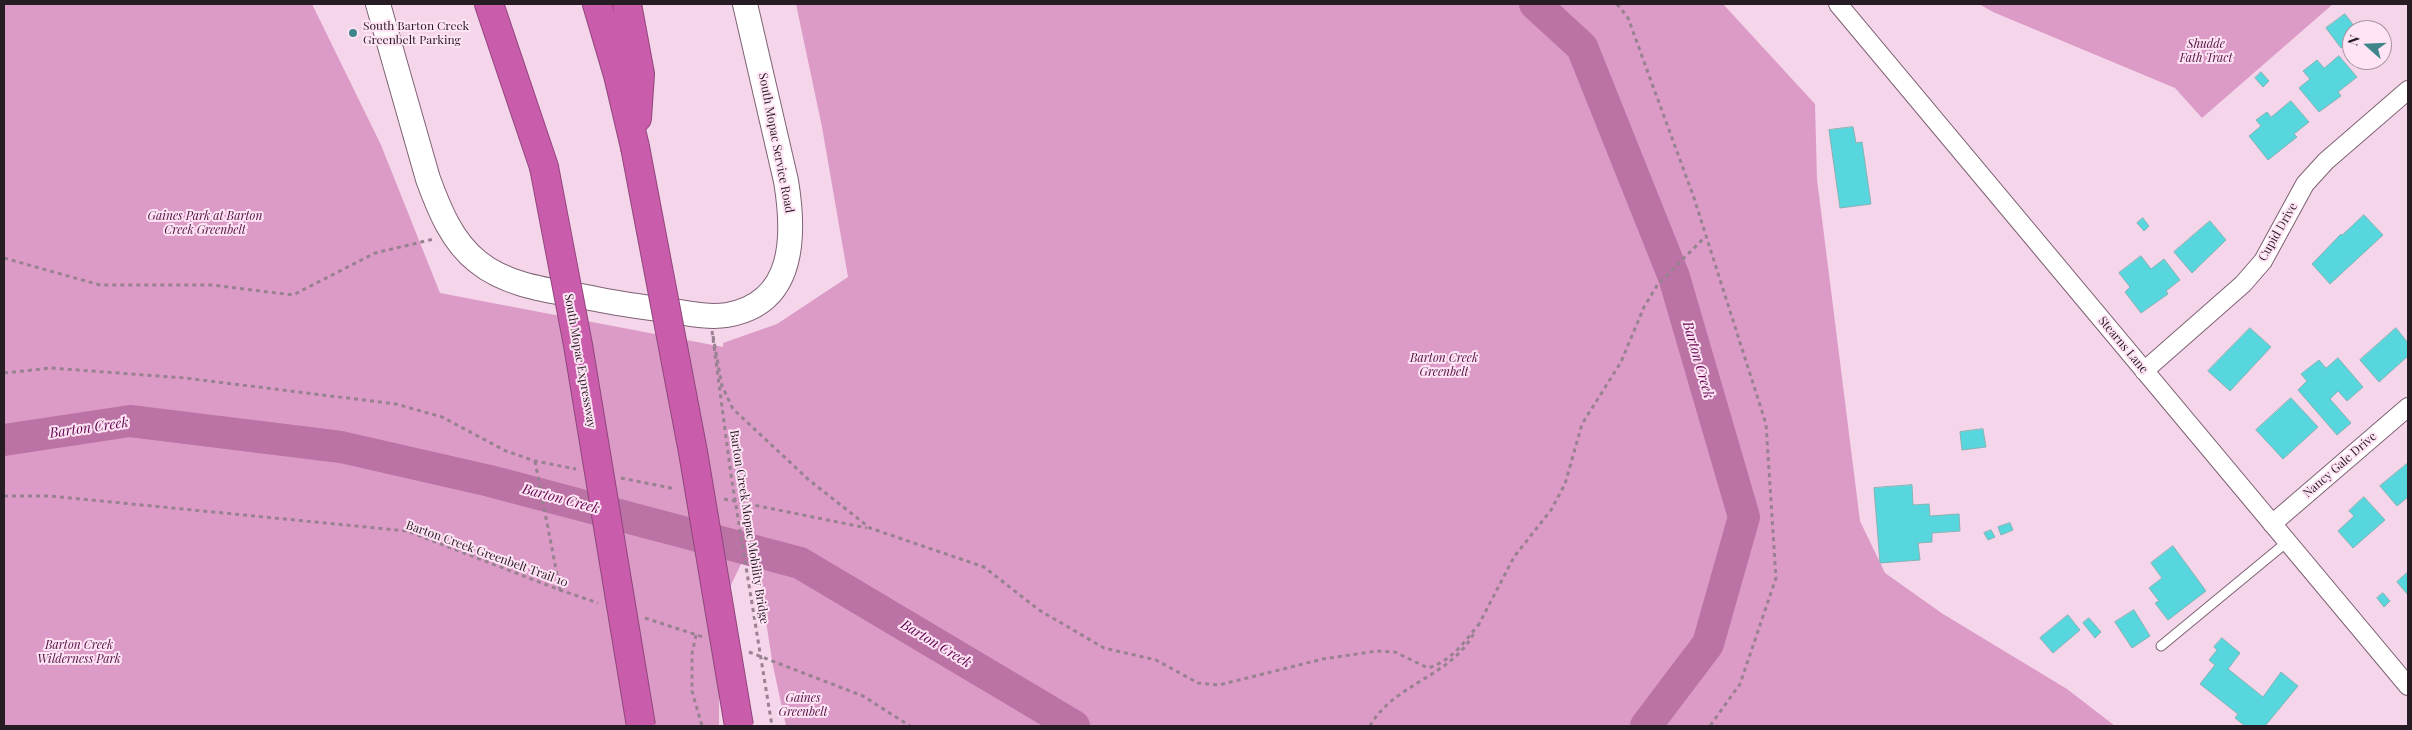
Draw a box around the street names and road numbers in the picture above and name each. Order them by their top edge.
street label: South Mopac Service Road [755,72,797,214]
street label: Cupid Drive [2256,200,2300,264]
street label: South Mopac Expressway [561,293,599,429]
street label: Stearns Lane [2095,314,2151,376]
street label: Barton Creek Mopac Mobility Bridge [727,429,771,625]
street label: Nancy Gale Drive [2300,429,2380,501]
street label: Barton Creek Greenbelt Trail 10 [404,518,570,590]

